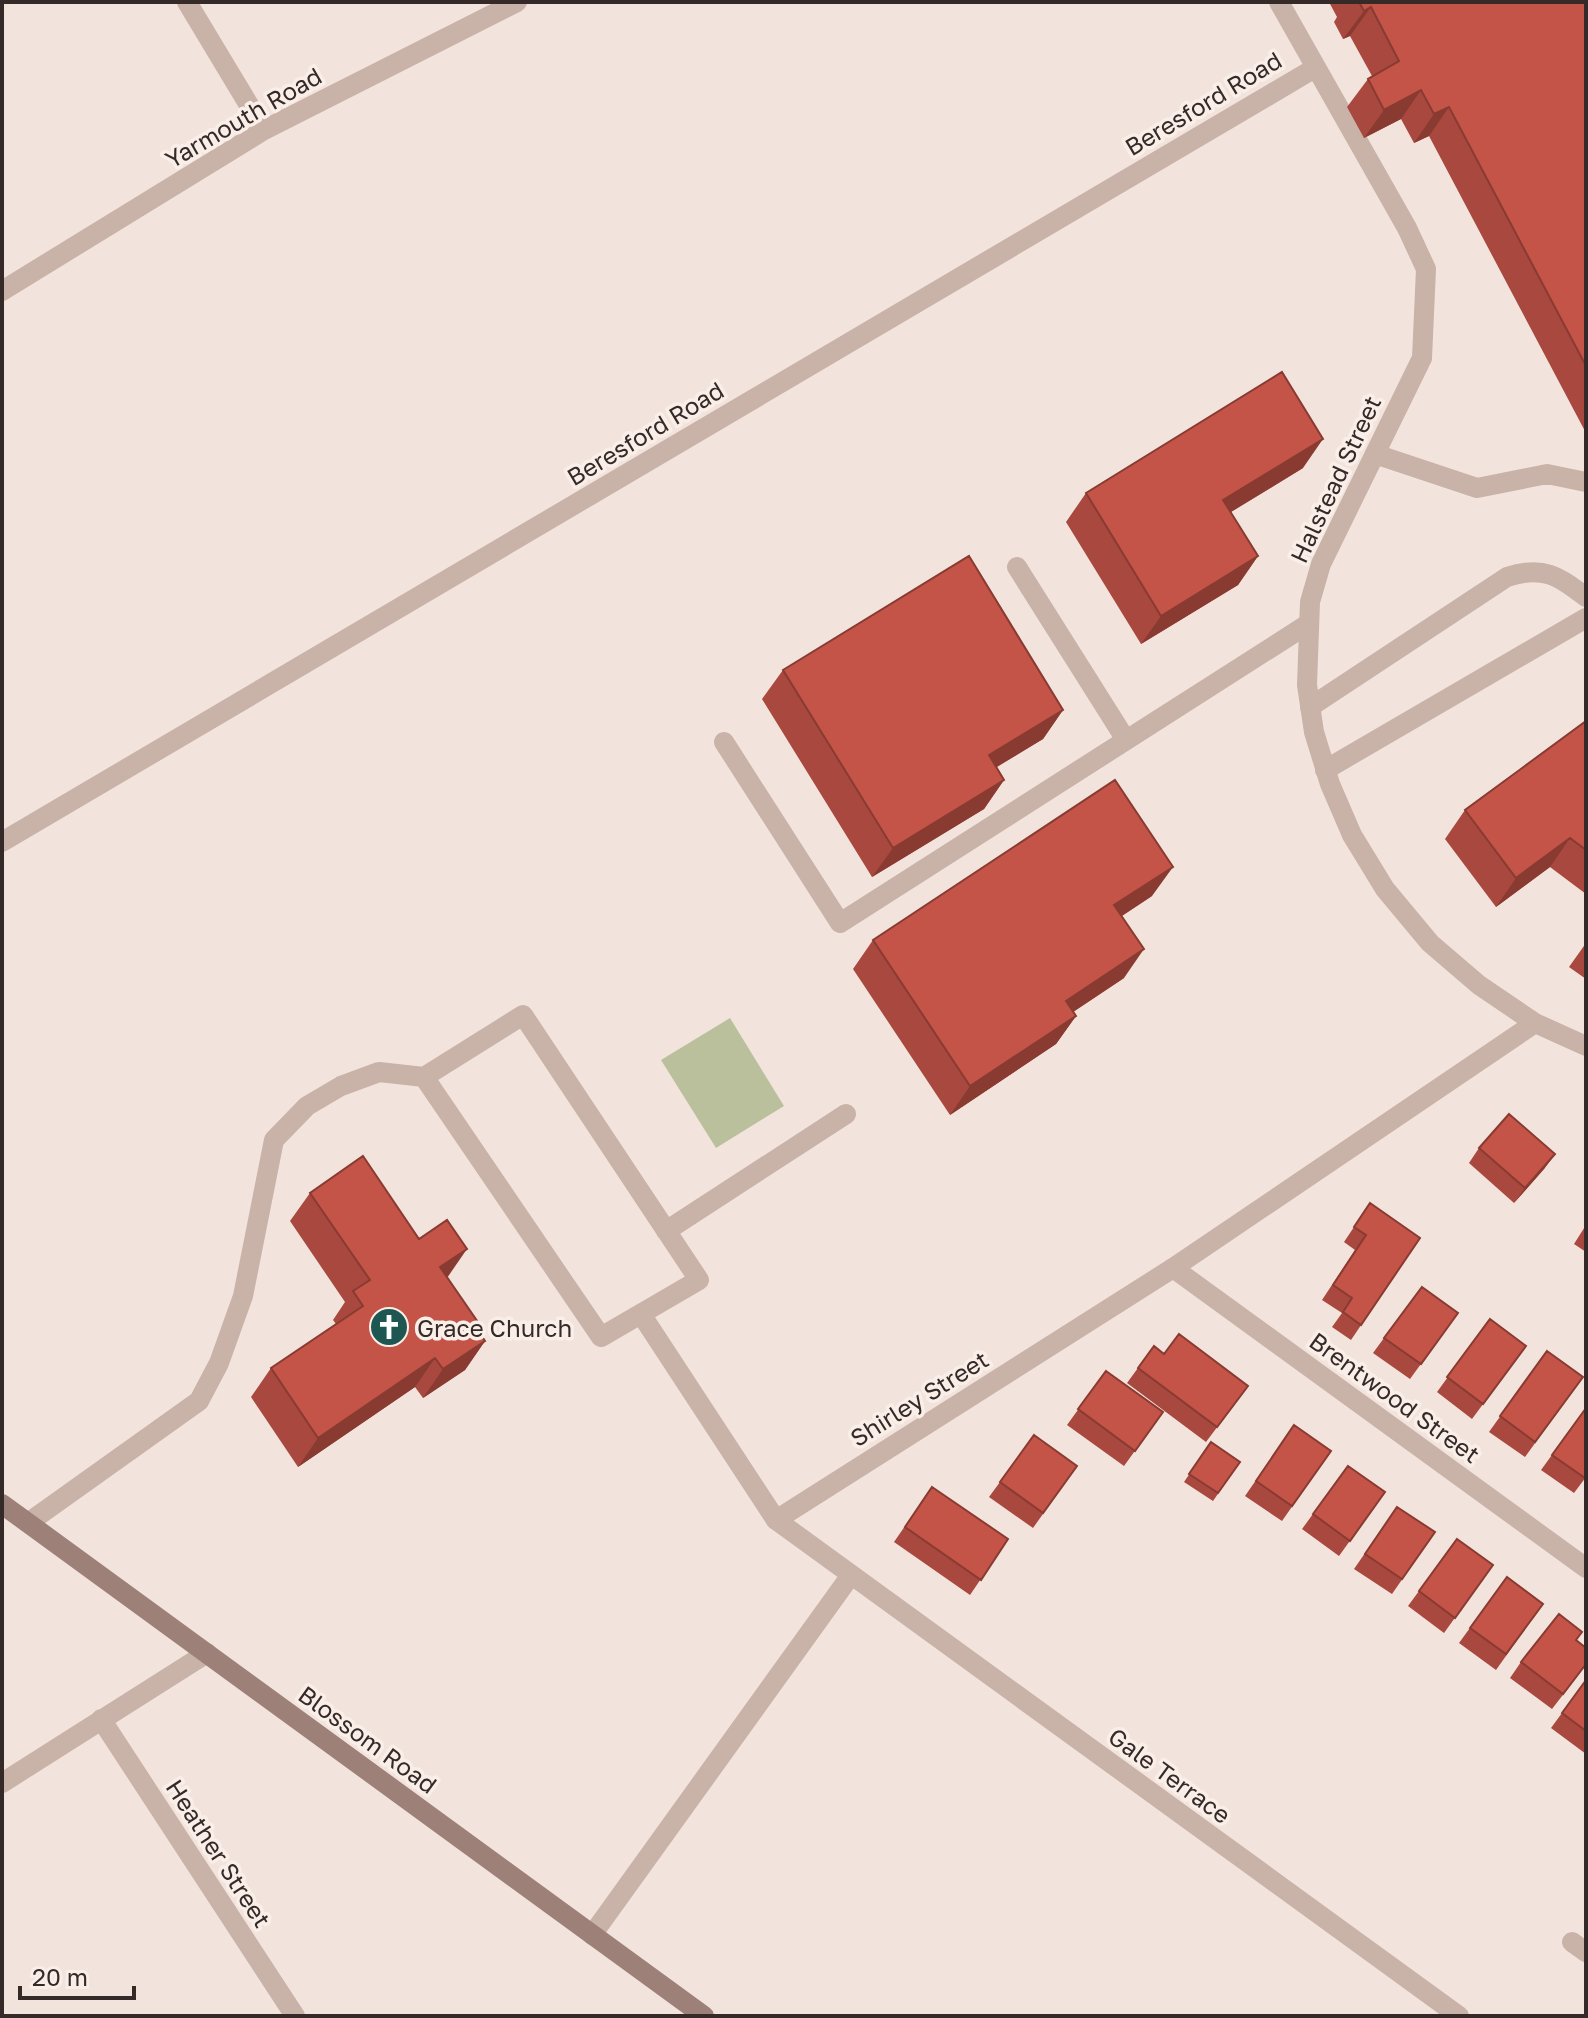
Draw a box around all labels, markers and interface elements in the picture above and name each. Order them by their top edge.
street label: Beresford Road [1120,45,1286,161]
street label: Yarmouth Road [160,61,326,173]
street label: Beresford Road [562,375,728,491]
street label: Halstead Street [1284,391,1386,567]
church icon: Grace Church [368,1306,410,1348]
place label: Grace Church [417,1313,572,1342]
street label: Brentwood Street [1304,1326,1486,1468]
street label: Shirley Street [845,1344,993,1452]
street label: Blossom Road [293,1679,443,1799]
street label: Gale Terrace [1103,1721,1237,1829]
street label: Heather Street [160,1774,278,1932]
scale bar [20,1950,134,2000]
text: 20 m [32,1962,88,1991]

